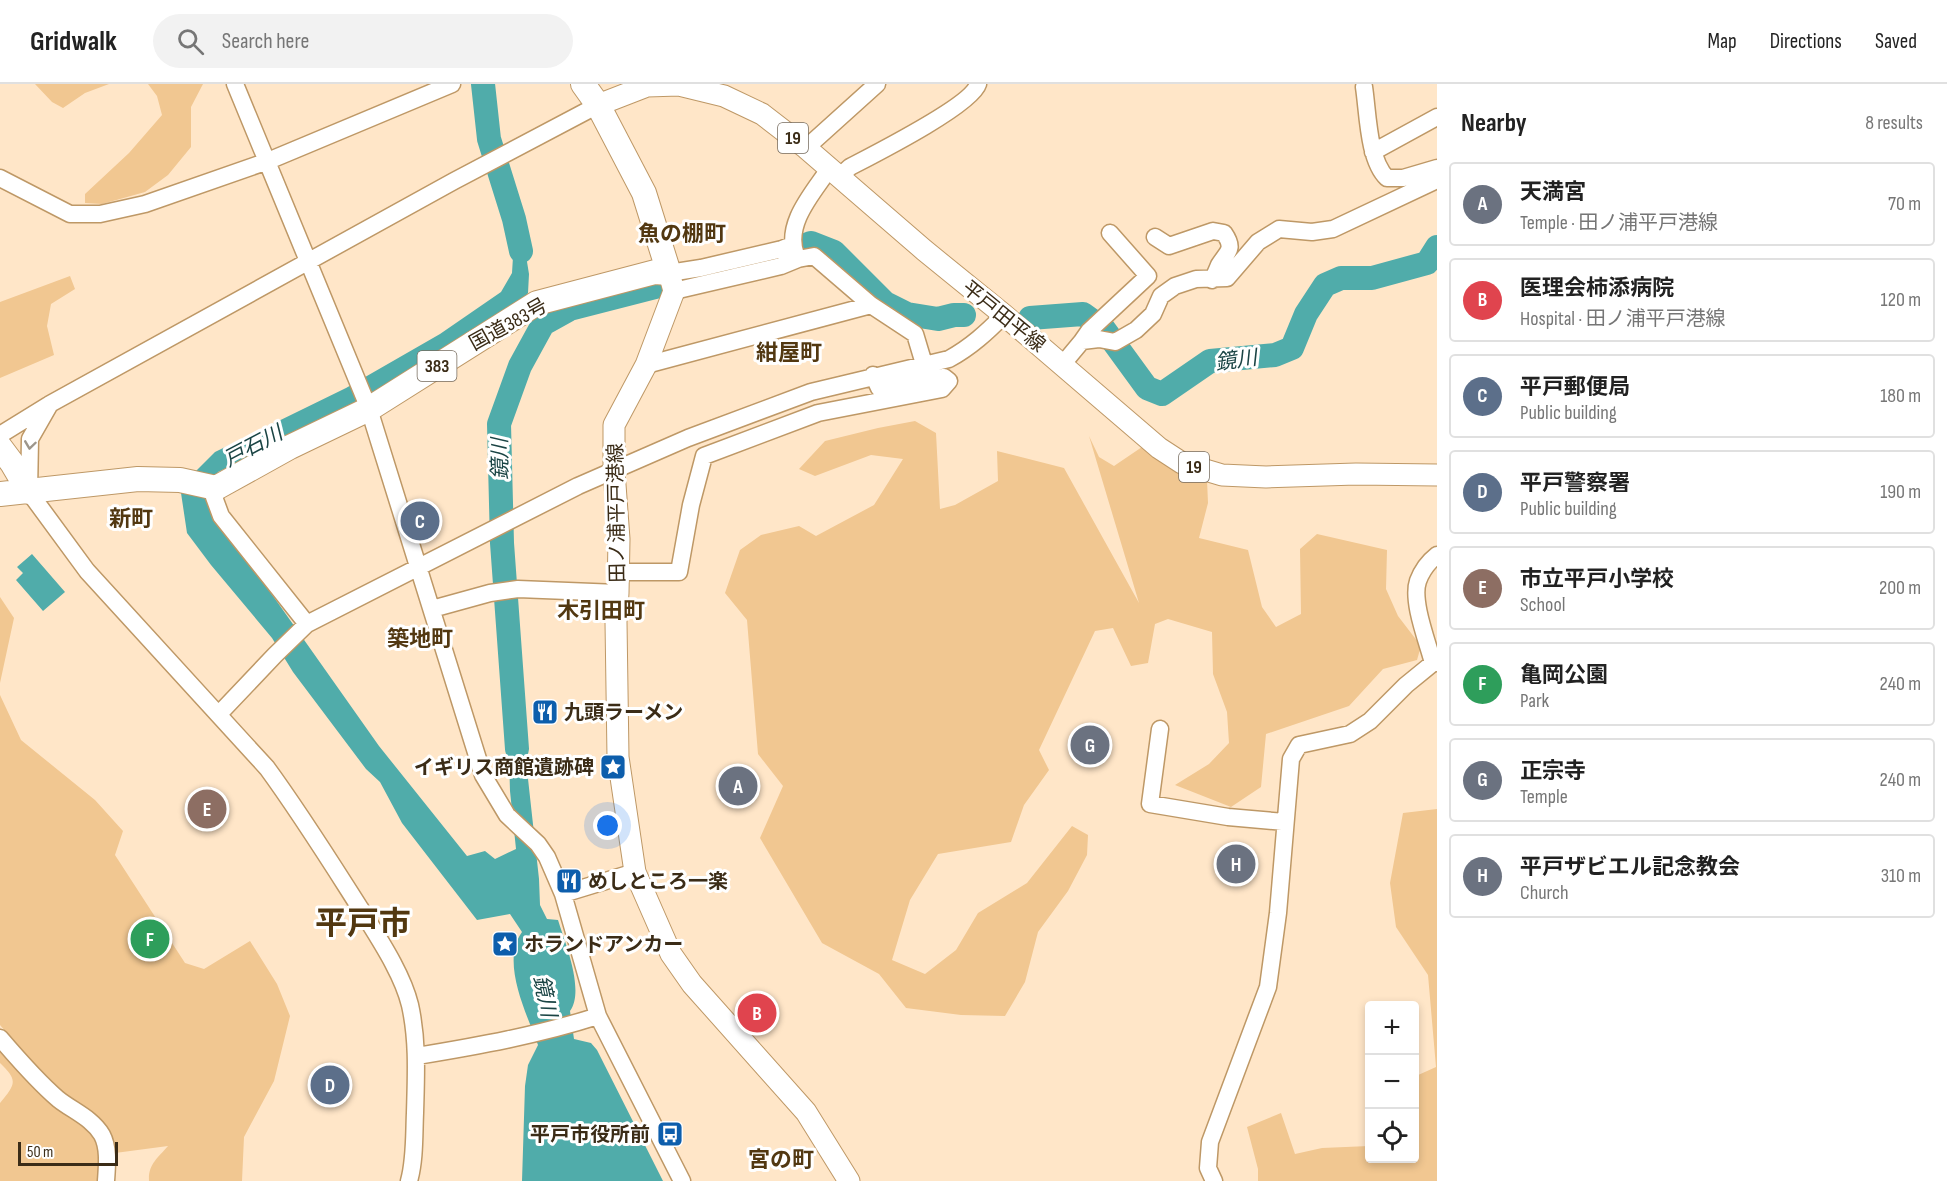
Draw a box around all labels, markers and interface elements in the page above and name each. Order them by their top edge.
search box [153,14,573,68]
text: Gridwalk [30,25,117,58]
icon: search [174,25,207,58]
text: Search here [222,28,309,55]
text: Map [1707,29,1737,54]
text: Directions [1770,29,1842,54]
text: Saved [1875,29,1917,54]
text: Nearby [1461,108,1527,139]
text: 8 results [1865,111,1923,135]
road number: 19 [778,123,808,153]
text: 天満宮 [1520,179,1586,206]
text: A [1478,192,1487,216]
text: 70 m [1888,192,1921,216]
text: Temple · 田ノ浦平戸港線 [1520,211,1718,235]
district label: 魚の棚町 [638,221,726,248]
text: 医理会柿添病院 [1520,275,1674,302]
street label: 平戸田平線 [957,276,1050,358]
text: B [1478,288,1487,312]
text: 120 m [1881,288,1921,312]
street label: 国道383号 [465,294,552,356]
text: Hospital · 田ノ浦平戸港線 [1520,307,1725,331]
district label: 紺屋町 [756,340,822,367]
water label: 鏡川 [1214,345,1261,376]
road number: 383 [418,351,456,381]
text: 平戸郵便局 [1520,374,1630,401]
text: C [1477,384,1488,408]
text: 180 m [1880,384,1921,408]
text: Public building [1520,401,1617,425]
water label: 戸石川 [220,420,289,472]
water label: 鏡川 [488,436,513,480]
one-way arrow [25,441,37,450]
street label: 田ノ浦平戸港線 [604,443,630,583]
road number: 19 [1179,452,1209,482]
text: 平戸警察署 [1520,470,1630,497]
text: D [1477,480,1488,504]
text: 190 m [1880,480,1921,504]
text: Public building [1520,497,1617,521]
pin: C [400,498,440,544]
district label: 新町 [109,506,153,533]
text: 市立平戸小学校 [1520,566,1674,593]
text: E [1478,576,1487,600]
text: 200 m [1879,576,1921,600]
text: School [1520,593,1565,617]
district label: 木引田町 [557,598,645,625]
district label: 築地町 [387,626,453,653]
text: 亀岡公園 [1520,662,1608,689]
text: F [1478,672,1487,696]
text: 240 m [1880,672,1921,696]
text: Park [1520,689,1549,713]
restaurant icon: 九頭ラーメン [530,697,560,727]
place label: 九頭ラーメン [564,701,683,725]
pin: G [1070,722,1110,768]
place icon: イギリス商館遺跡碑 [598,752,628,782]
place label: イギリス商館遺跡碑 [414,756,594,780]
text: 正宗寺 [1520,758,1586,785]
pin: A [718,764,758,808]
text: G [1477,768,1488,792]
text: 240 m [1880,768,1921,792]
text: Temple [1520,785,1568,809]
pin: E [188,786,226,832]
your location [593,811,622,840]
pin: H [1216,842,1256,886]
text: 平戸ザビエル記念教会 [1520,854,1740,881]
text: H [1477,864,1488,888]
text: 310 m [1881,864,1921,888]
restaurant icon: めしところ一楽 [554,866,584,896]
place label: めしところ一楽 [588,870,728,894]
text: Church [1520,881,1569,905]
district label: 平戸市 [315,905,411,944]
pin: F [130,916,170,962]
place icon: ホランドアンカー [490,929,520,959]
place label: ホランドアンカー [524,933,683,957]
water label: 鏡川 [528,973,562,1021]
pin: B [738,990,777,1036]
map controls [1365,1001,1419,1163]
button: + [1365,1001,1419,1055]
button: − [1365,1055,1419,1109]
pin: D [310,1062,350,1108]
button: locate [1365,1109,1419,1163]
bus stop icon: 平戸市役所前 [655,1119,685,1149]
place label: 平戸市役所前 [530,1123,650,1147]
scale bar [18,1139,118,1166]
text: 50 m [27,1143,53,1162]
district label: 宮の町 [748,1147,814,1174]

